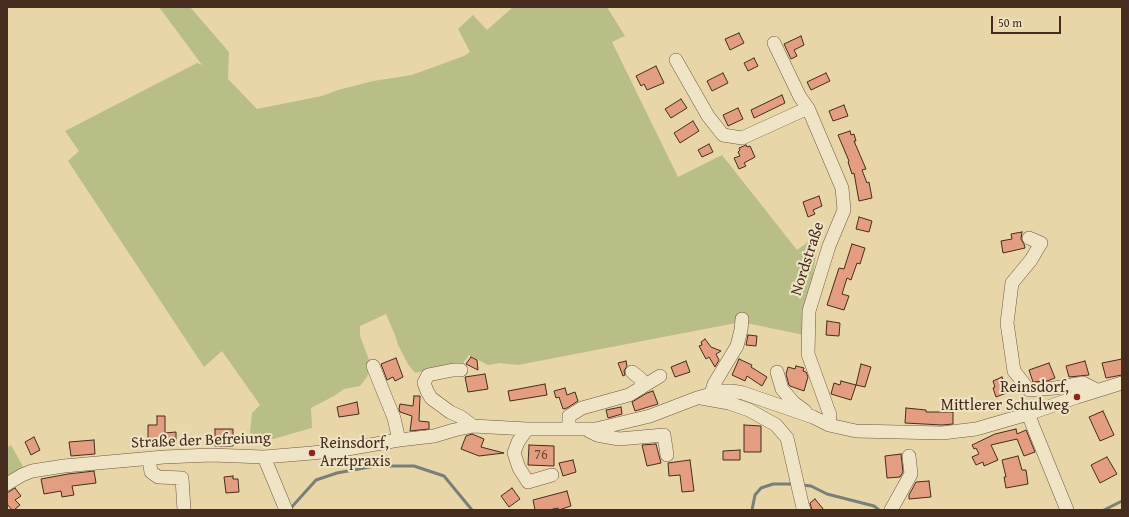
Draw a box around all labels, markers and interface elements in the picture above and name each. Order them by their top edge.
scale bar [993,8,1063,34]
text: 50 m [998,14,1022,31]
street label: Nordstraße [787,220,829,298]
place label: Reinsdorf, Mittlerer Schulweg [941,378,1069,416]
marker: Reinsdorf, Mittlerer Schulweg [1072,392,1082,402]
street label: Straße der Befreiung [131,429,271,453]
place label: Reinsdorf, Arztpraxis [320,434,391,472]
house number: 76 [534,447,548,463]
marker: Reinsdorf, Arztpraxis [307,448,317,458]

